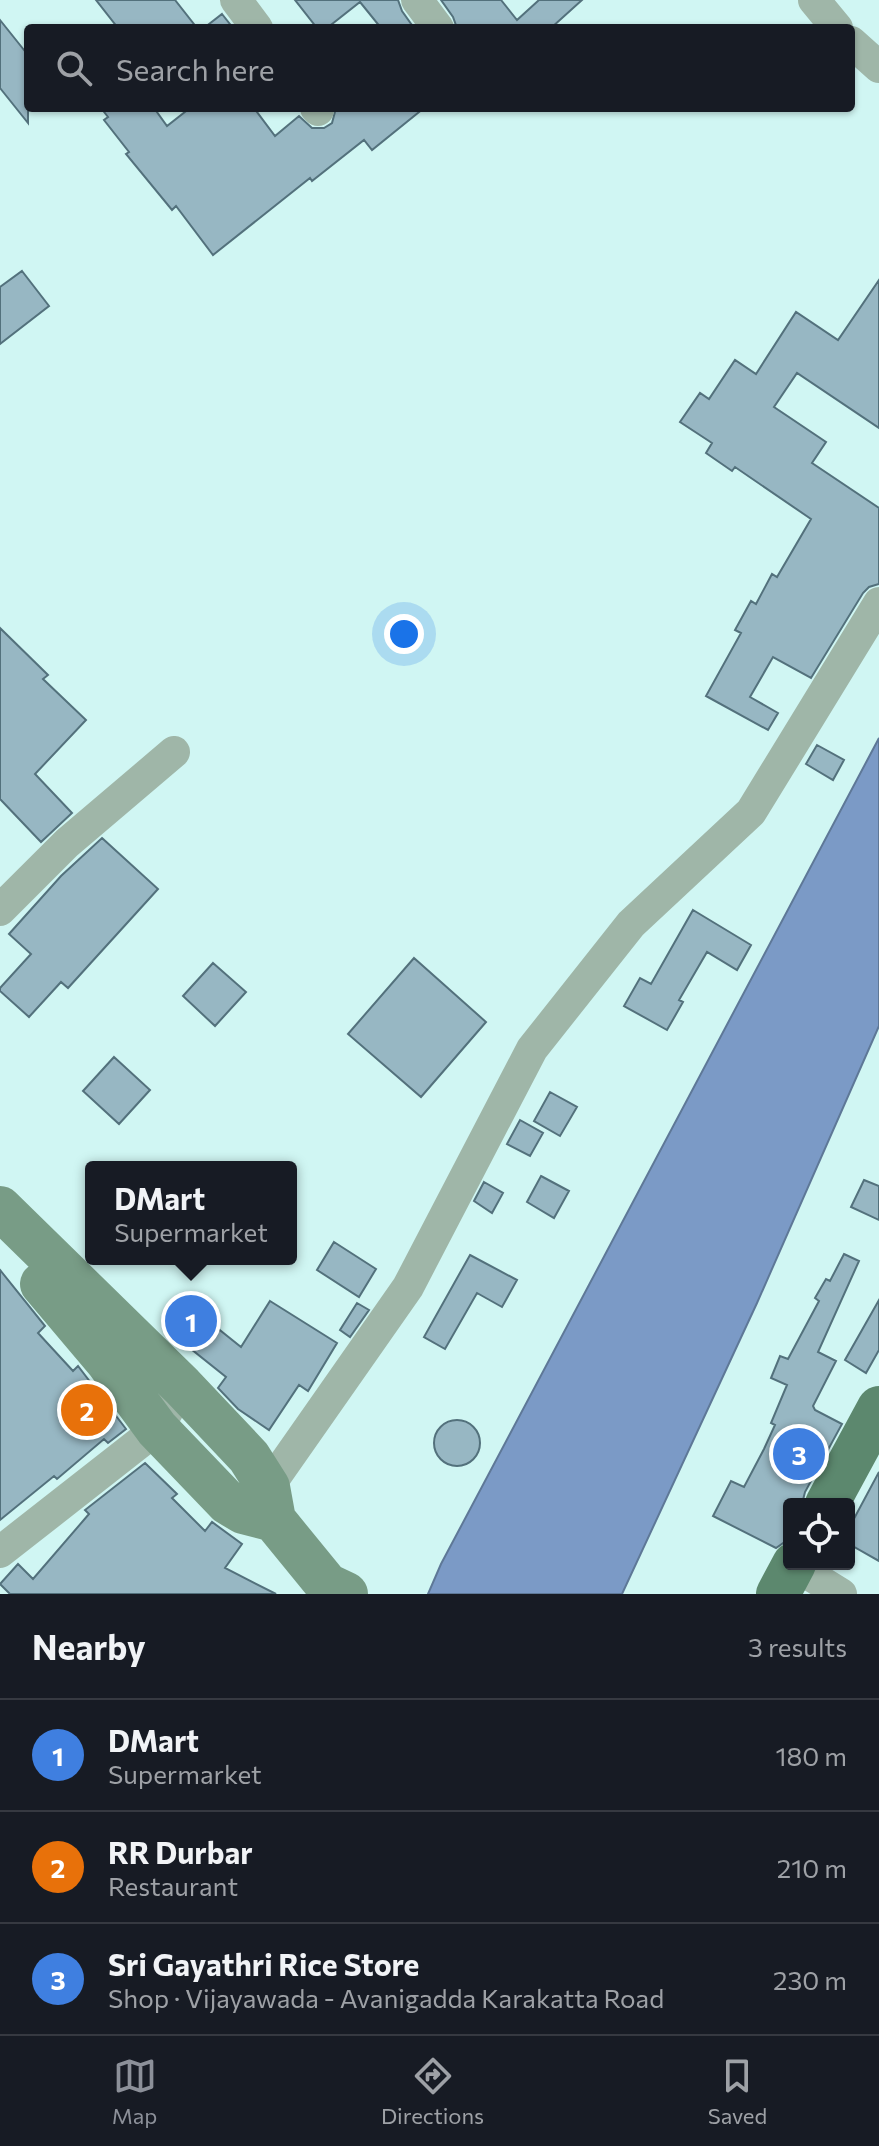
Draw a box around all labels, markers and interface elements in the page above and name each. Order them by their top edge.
search box [24,24,855,112]
icon: search [52,46,96,90]
text: Search here [116,50,275,87]
your location [384,614,424,654]
popup [85,1161,297,1265]
text: DMart [114,1179,205,1216]
text: Supermarket [114,1216,268,1247]
pin: 1 [165,1291,217,1351]
pin: 2 [61,1380,113,1440]
pin: 3 [773,1424,825,1484]
map controls [783,1498,855,1570]
button: locate [783,1498,855,1570]
text: Nearby [32,1625,146,1667]
text: 3 results [748,1631,847,1662]
text: DMart [108,1721,199,1758]
text: 1 [52,1740,64,1771]
text: 180 m [775,1740,847,1771]
text: Supermarket [108,1758,262,1789]
text: RR Durbar [108,1833,253,1870]
text: 2 [51,1852,65,1883]
text: 210 m [777,1852,847,1883]
text: Restaurant [108,1870,238,1901]
text: Sri Gayathri Rice Store [108,1945,419,1982]
text: 3 [50,1964,66,1995]
text: 230 m [773,1964,847,1995]
text: Shop · Vijayawada - Avanigadda Karakatta Road [108,1982,664,2013]
tab: Map [112,2054,157,2129]
tab: Directions [381,2054,484,2129]
tab: Saved [708,2054,767,2129]

